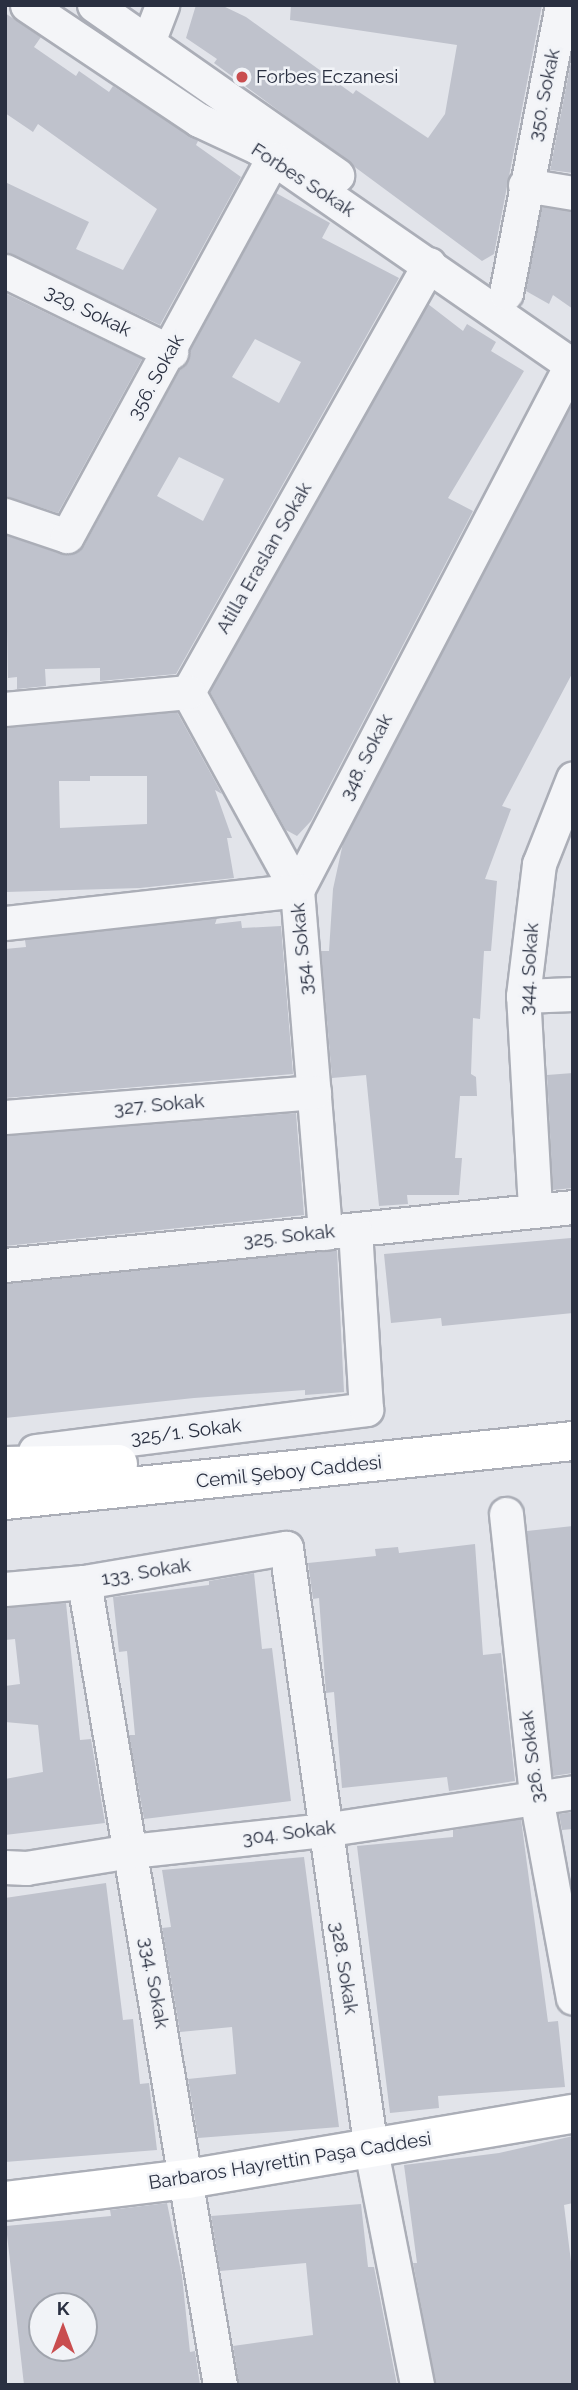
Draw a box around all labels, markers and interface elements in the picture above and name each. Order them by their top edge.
street label: 350. Sokak [523,47,565,143]
place label: Forbes Eczanesi [256,66,398,88]
marker: Forbes Eczanesi [234,69,250,85]
street label: Forbes Sokak [247,138,359,222]
street label: 329. Sokak [41,280,135,342]
street label: 356. Sokak [123,331,189,423]
street label: Atilla Eraslan Sokak [211,478,317,638]
street label: 348. Sokak [335,710,397,804]
street label: 354. Sokak [287,902,317,996]
street label: 344. Sokak [514,922,544,1016]
street label: 327. Sokak [113,1090,205,1120]
street label: 325. Sokak [242,1220,336,1252]
street label: 325/1. Sokak [129,1414,243,1450]
street label: Cemil Şeboy Caddesi [194,1451,384,1493]
street label: 133. Sokak [100,1554,192,1590]
street label: 326. Sokak [515,1709,549,1805]
street label: 304. Sokak [241,1816,337,1850]
street label: 328. Sokak [325,1920,363,2016]
street label: 334. Sokak [135,1936,173,2030]
street label: Barbaros Hayrettin Paşa Caddesi [147,2127,433,2195]
north arrow [28,2292,98,2362]
text: K [57,2297,69,2319]

